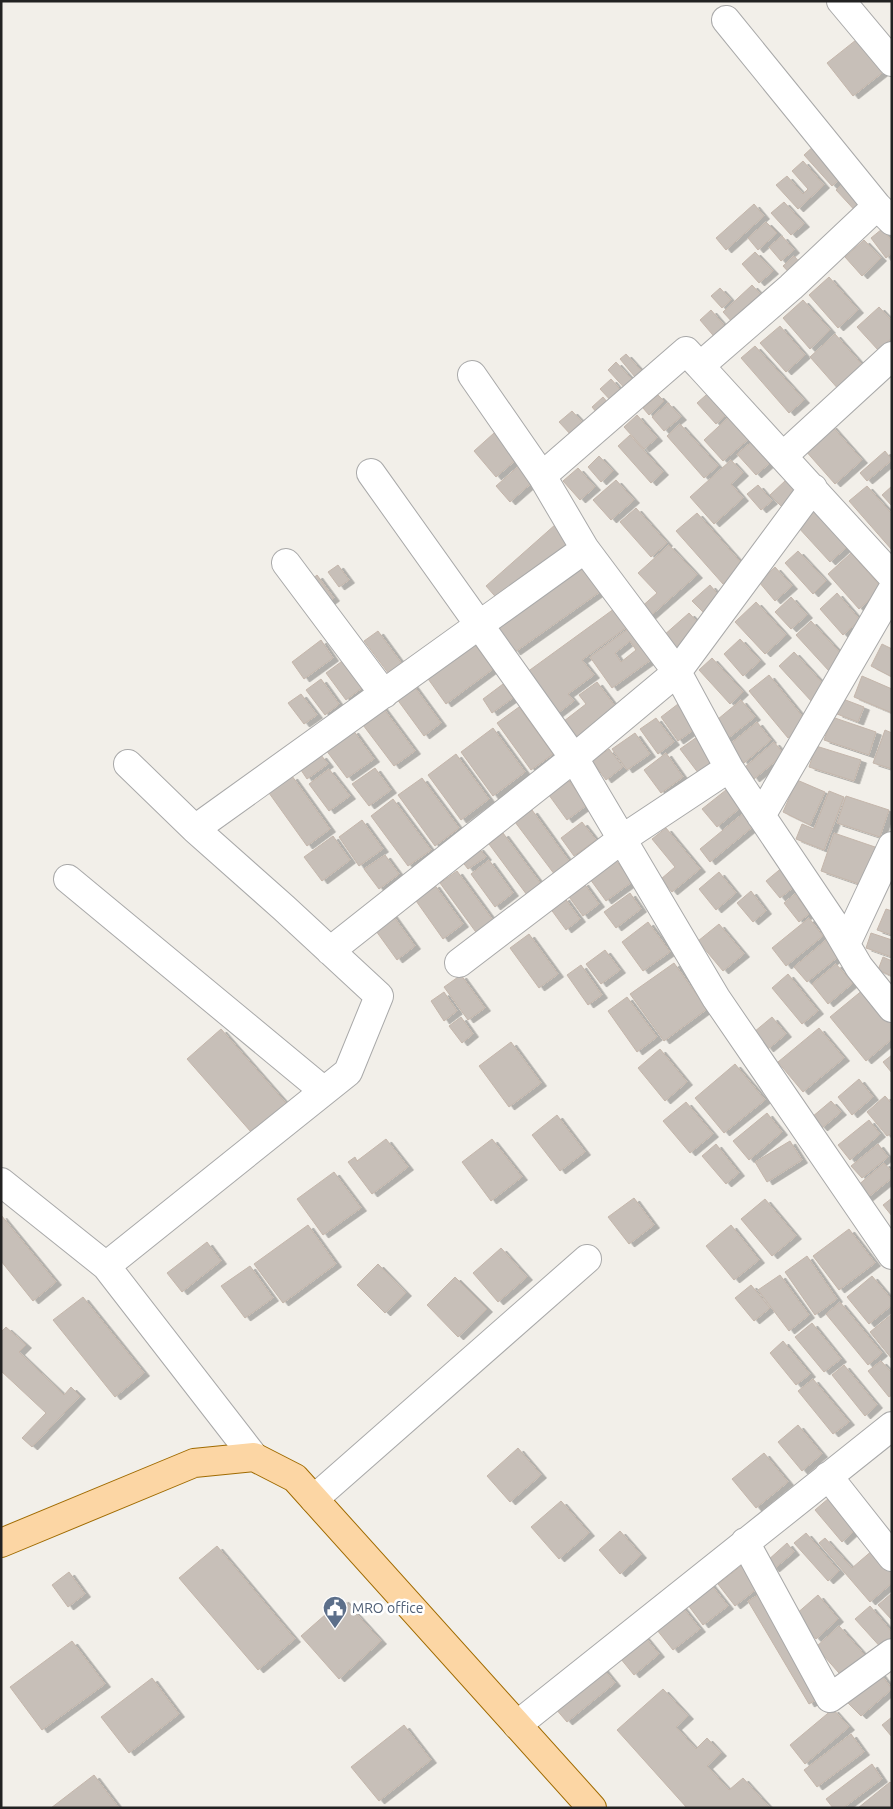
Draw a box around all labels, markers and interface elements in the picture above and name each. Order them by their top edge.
public building icon: MRO office [322,1595,348,1629]
place label: MRO office [352,1600,423,1616]

